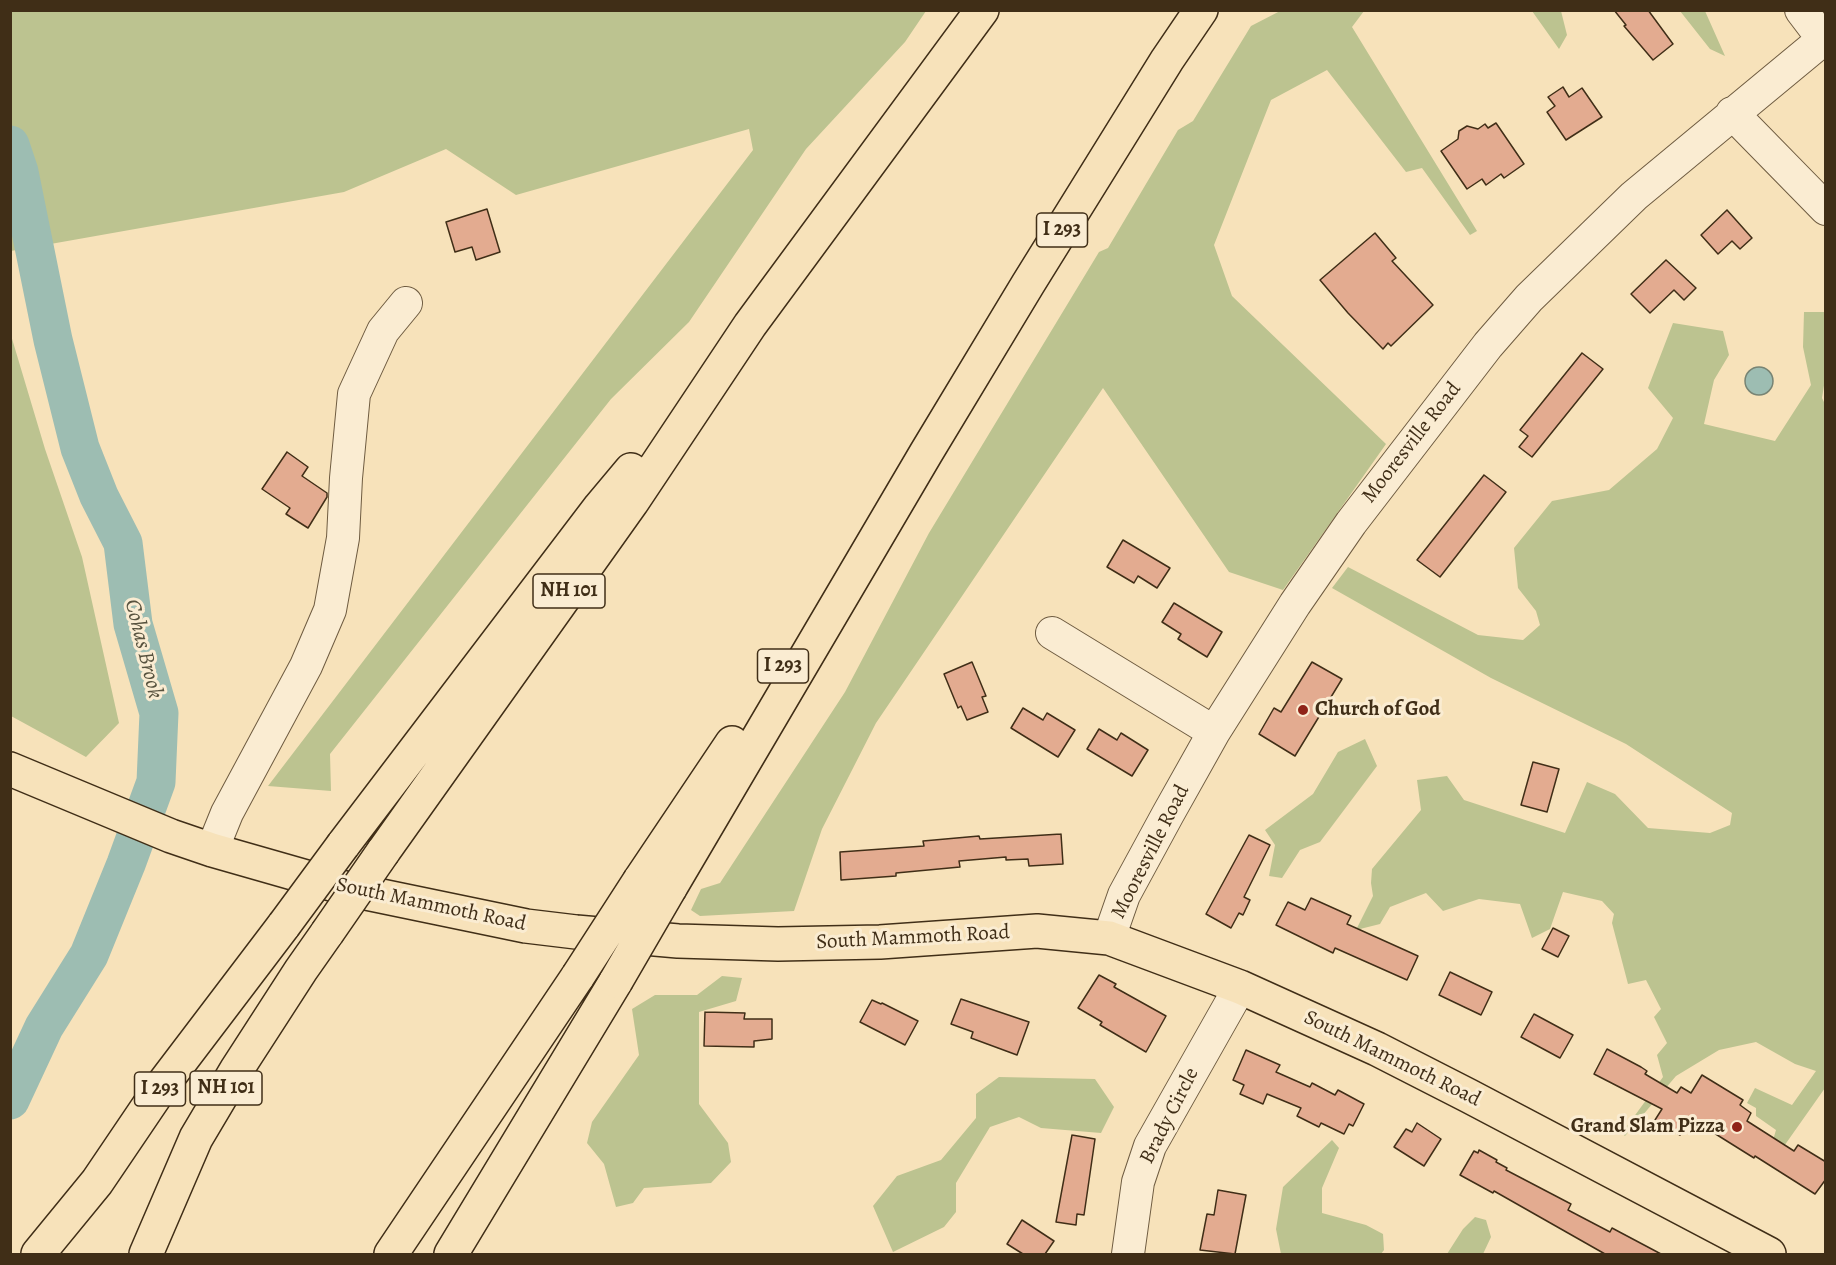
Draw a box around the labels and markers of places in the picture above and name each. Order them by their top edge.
place label: Church of God [1315,697,1441,723]
marker: Church of God [1296,703,1310,717]
place label: Grand Slam Pizza [1571,1114,1725,1140]
marker: Grand Slam Pizza [1730,1120,1744,1134]

